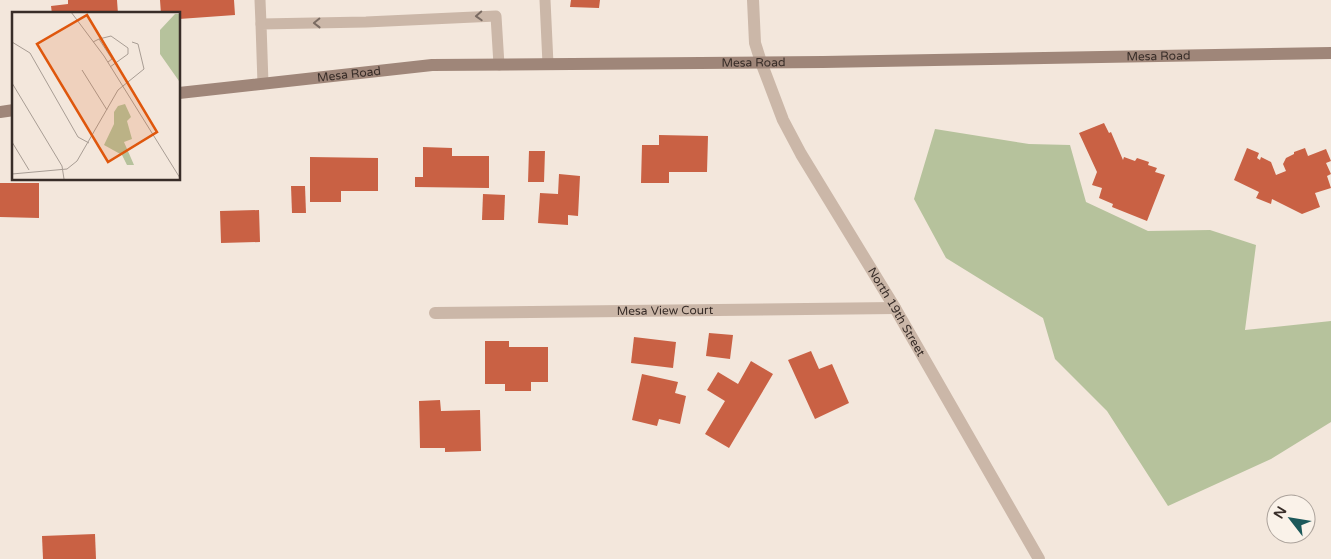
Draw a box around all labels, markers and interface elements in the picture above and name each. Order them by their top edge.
one-way arrow [475,11,483,22]
inset map [12,12,180,180]
one-way arrow [312,18,320,28]
street label: Mesa Road [1126,48,1191,64]
street label: Mesa Road [721,55,786,70]
street label: Mesa Road [316,64,382,85]
street label: North 19th Street [865,265,928,359]
street label: Mesa View Court [617,303,714,318]
north arrow [1266,494,1316,544]
text: N [1270,503,1290,522]

